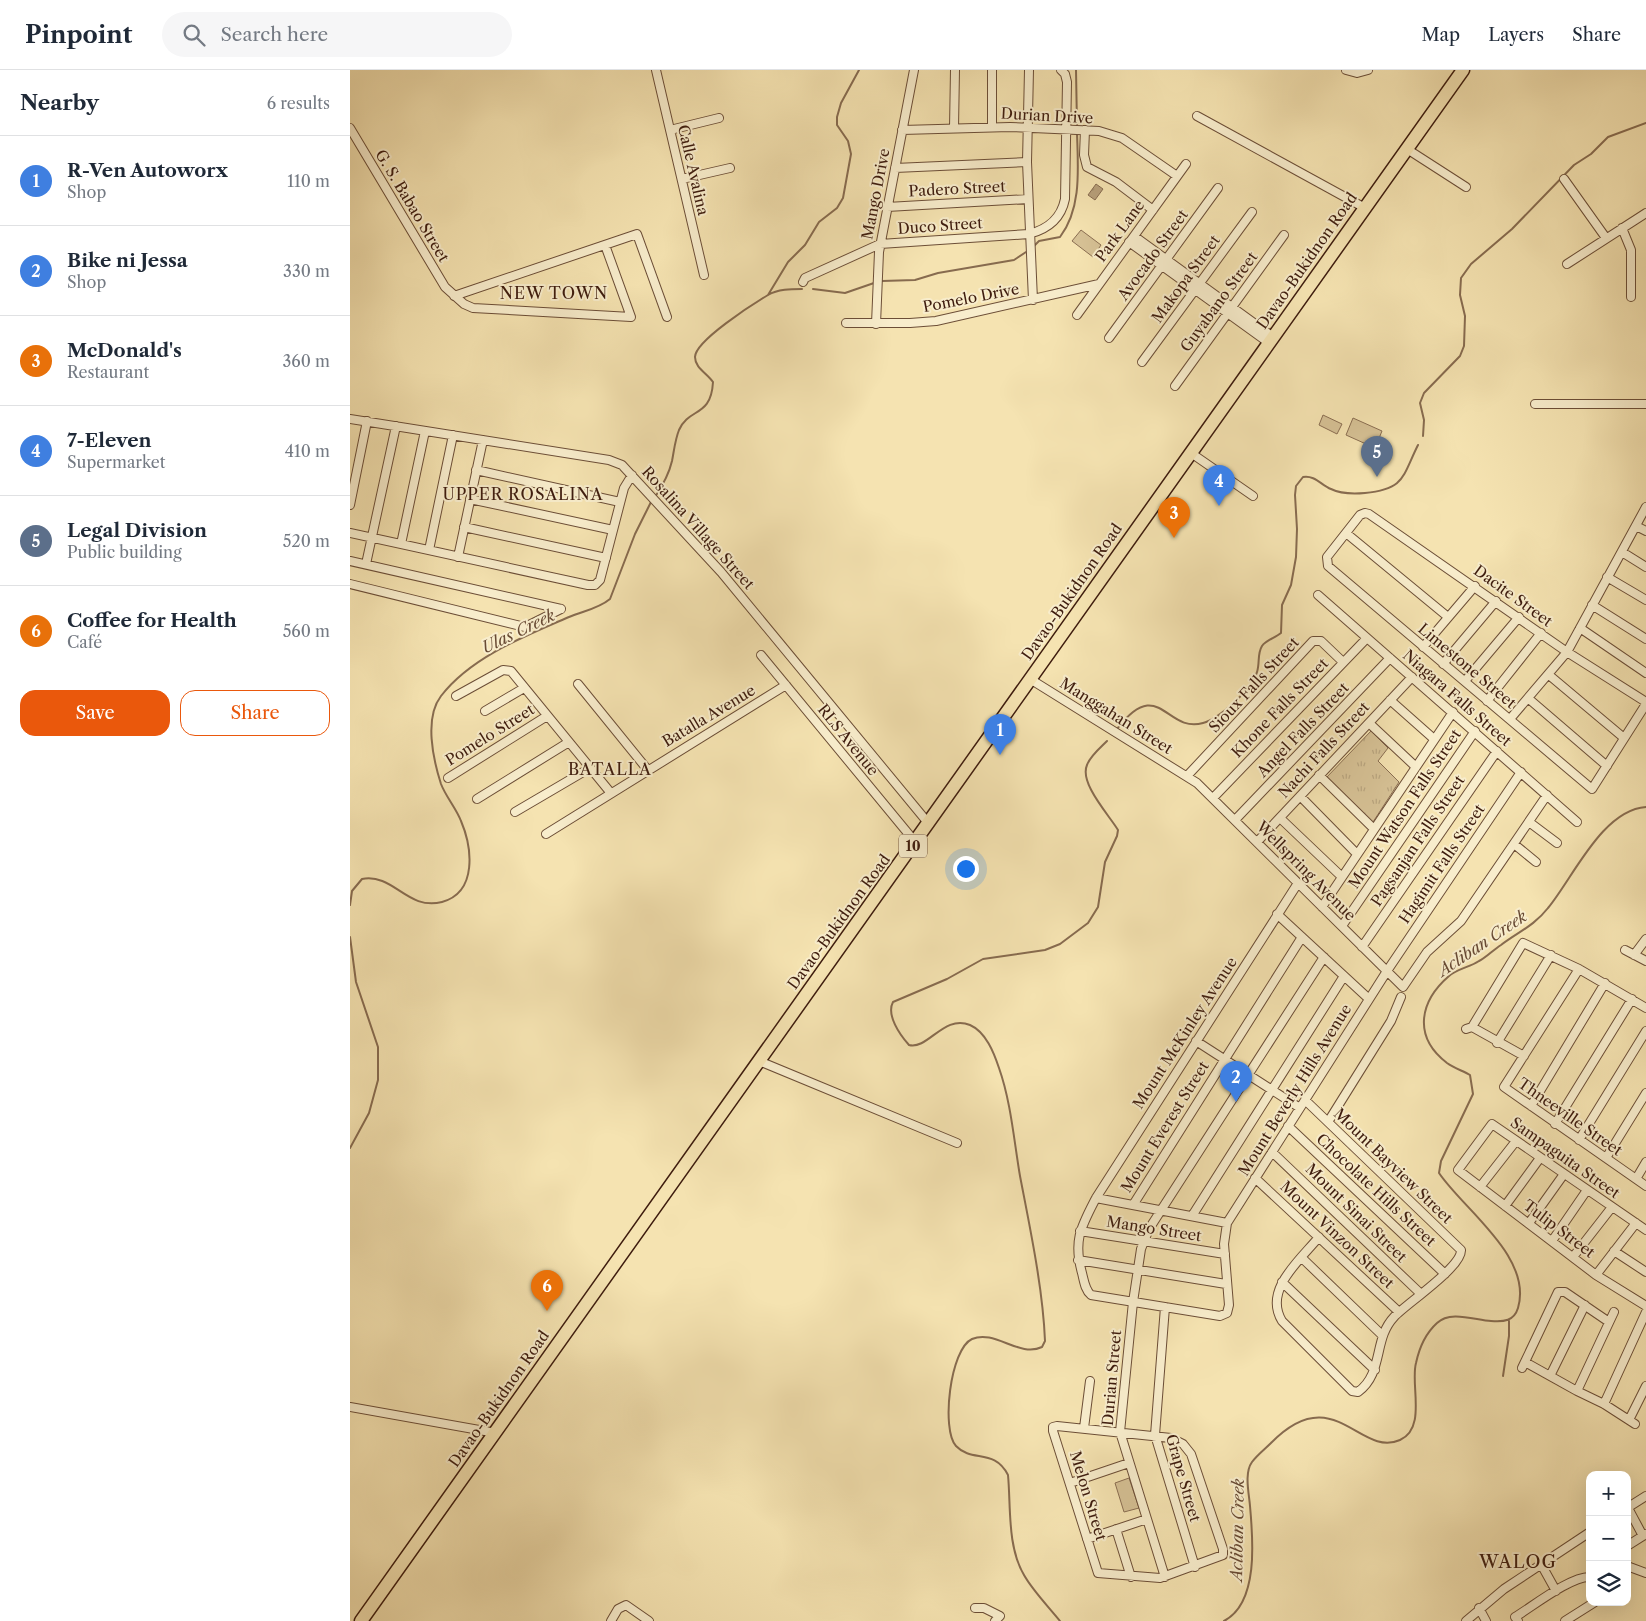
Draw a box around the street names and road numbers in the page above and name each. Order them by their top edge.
street label: Durian Drive [1000,104,1094,127]
street label: Calle Avalina [674,123,713,217]
street label: G. S. Babao Street [371,146,454,266]
street label: Mango Drive [857,147,894,241]
street label: Padero Street [908,176,1007,201]
street label: Davao-Bukidnon Road [1252,189,1361,333]
street label: Park Lane [1091,196,1148,265]
street label: Avocado Street [1113,205,1192,305]
street label: Duco Street [897,213,984,238]
street label: Makopa Street [1147,231,1224,326]
street label: Guyabano Street [1176,247,1262,355]
street label: Pomelo Drive [921,279,1021,316]
street label: Rosalina Village Street [638,462,759,594]
street label: Davao-Bukidnon Road [1017,520,1126,664]
street label: Dacite Street [1470,561,1557,631]
street label: Limestone Street [1414,619,1521,713]
street label: Sioux Falls Street [1205,632,1303,736]
street label: Niagara Falls Street [1399,645,1516,750]
street label: Khone Falls Street [1227,653,1332,761]
street label: Manggahan Street [1056,673,1177,758]
street label: Angel Falls Street [1252,678,1353,782]
street label: Batalla Avenue [659,680,759,751]
street label: Nachi Falls Street [1274,697,1374,802]
street label: Pomelo Street [442,699,538,769]
street label: RLS Avenue [814,700,883,779]
street label: Mount Watson Falls Street [1344,725,1465,892]
street label: Pagsanjan Falls Street [1367,771,1469,910]
street label: Hagimit Falls Street [1395,800,1489,927]
street label: Wellspring Avenue [1252,816,1360,924]
road number: 10 [899,834,927,858]
street label: Davao-Bukidnon Road [783,850,894,993]
street label: Mount McKinley Avenue [1128,953,1241,1112]
street label: Mount Beverly Hills Avenue [1234,1000,1355,1179]
street label: Mount Everest Street [1116,1057,1213,1196]
street label: Thneeville Street [1514,1074,1627,1160]
street label: Mount Bayview Street [1330,1104,1457,1228]
street label: Sampaguita Street [1507,1113,1624,1203]
street label: Chocolate Hills Street [1313,1129,1441,1250]
street label: Mount Sinai Street [1302,1159,1412,1266]
street label: Mount Vinzon Street [1276,1177,1399,1293]
street label: Tulip Street [1520,1196,1599,1262]
street label: Mango Street [1105,1212,1204,1245]
street label: Davao-Bukidnon Road [444,1327,553,1471]
street label: Durian Street [1098,1329,1125,1427]
street label: Grape Street [1162,1432,1205,1525]
street label: Melon Street [1066,1449,1111,1544]

